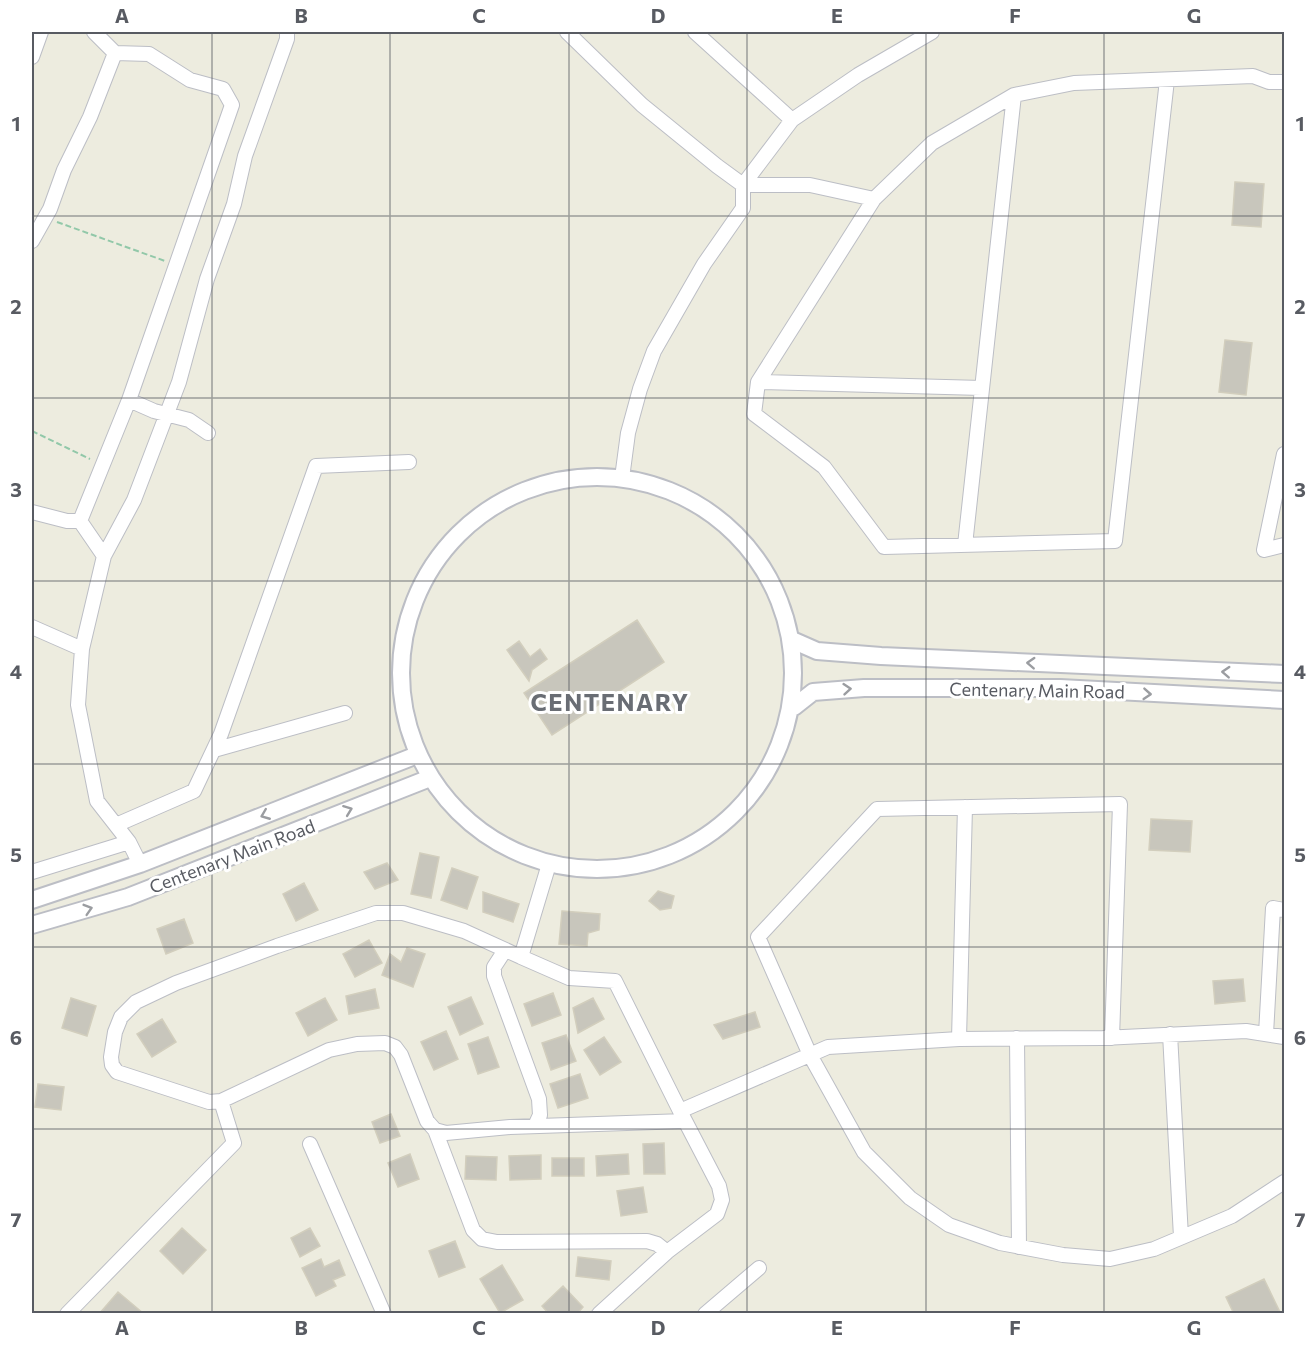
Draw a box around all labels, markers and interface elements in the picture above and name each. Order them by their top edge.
text: A [115,3,129,27]
text: B [294,3,308,27]
text: C [472,3,486,27]
text: D [651,3,665,27]
text: E [831,3,843,27]
text: F [1009,3,1021,27]
text: G [1187,3,1201,27]
text: 1 [11,111,21,135]
text: 1 [1295,111,1305,135]
text: 2 [10,294,22,318]
text: 2 [1294,294,1306,318]
text: 3 [10,477,22,501]
text: 3 [1294,477,1306,501]
one-way arrow [1027,656,1036,669]
text: 4 [10,659,22,683]
text: 4 [1294,659,1306,683]
one-way arrow [1222,666,1231,679]
street label: Centenary Main Road [949,677,1125,703]
one-way arrow [842,683,851,696]
district label: CENTENARY [530,687,690,716]
one-way arrow [1142,687,1151,700]
one-way arrow [342,805,353,817]
one-way arrow [260,808,271,820]
street label: Centenary Main Road [146,814,318,898]
text: 5 [10,842,22,866]
text: 5 [1294,842,1306,866]
one-way arrow [82,904,93,916]
text: 6 [10,1025,22,1049]
text: 6 [1294,1025,1306,1049]
text: 7 [11,1207,22,1231]
text: 7 [1295,1207,1306,1231]
text: A [115,1315,129,1339]
text: B [294,1315,308,1339]
text: C [472,1315,486,1339]
text: D [651,1315,665,1339]
text: E [831,1315,843,1339]
text: F [1009,1315,1021,1339]
text: G [1187,1315,1201,1339]

